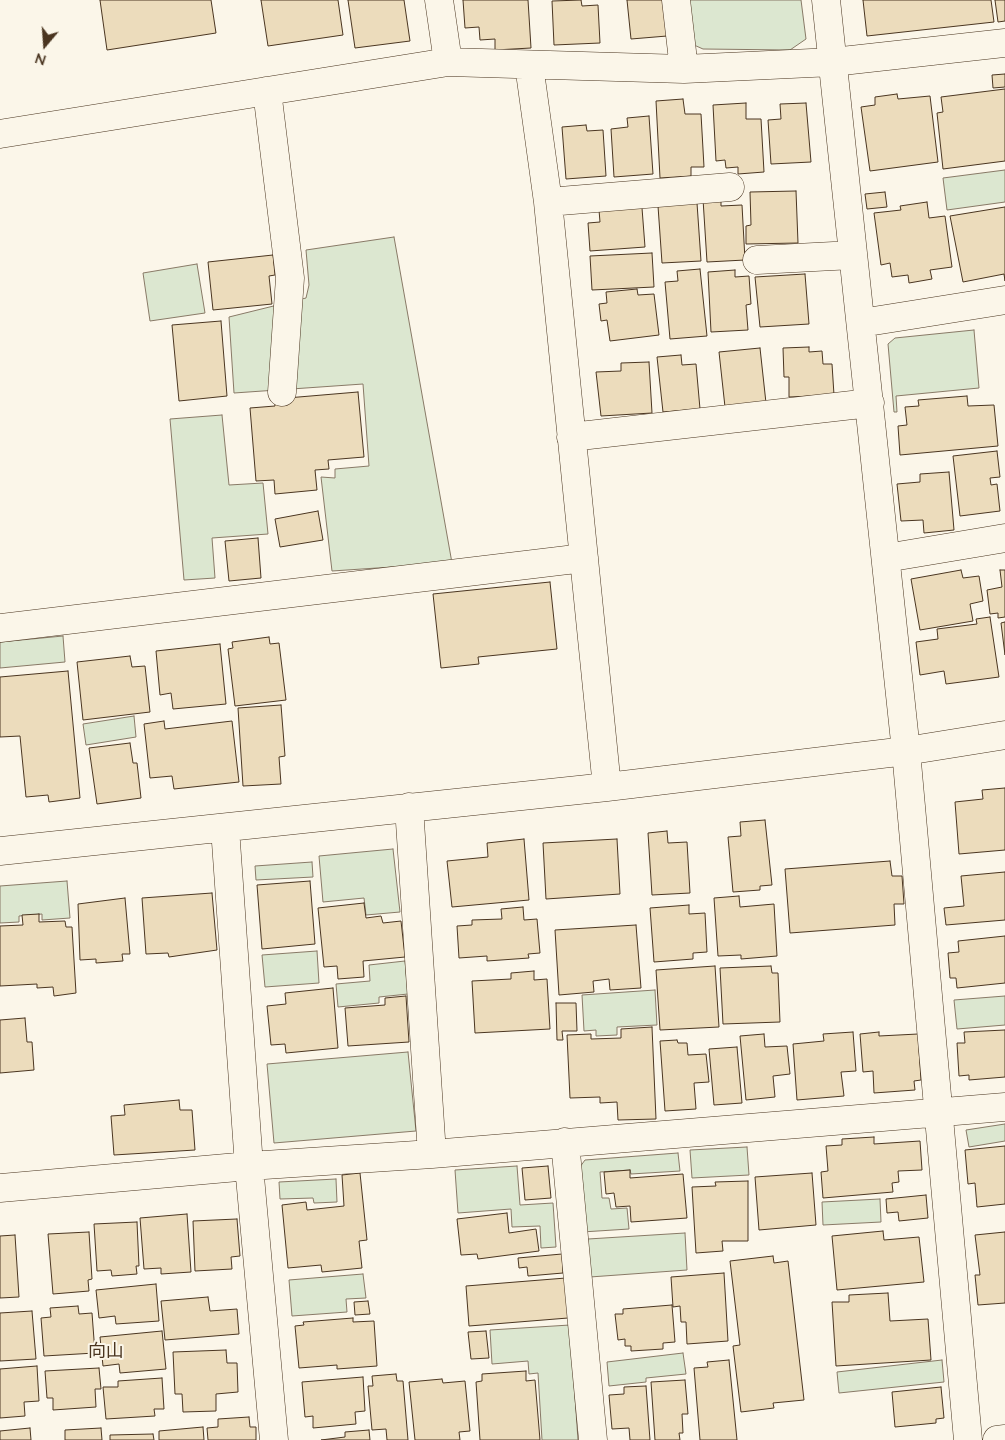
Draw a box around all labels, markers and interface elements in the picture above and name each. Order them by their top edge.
north arrow [20,20,70,70]
text: N [32,50,48,69]
district label: 向山 [88,1340,124,1362]

